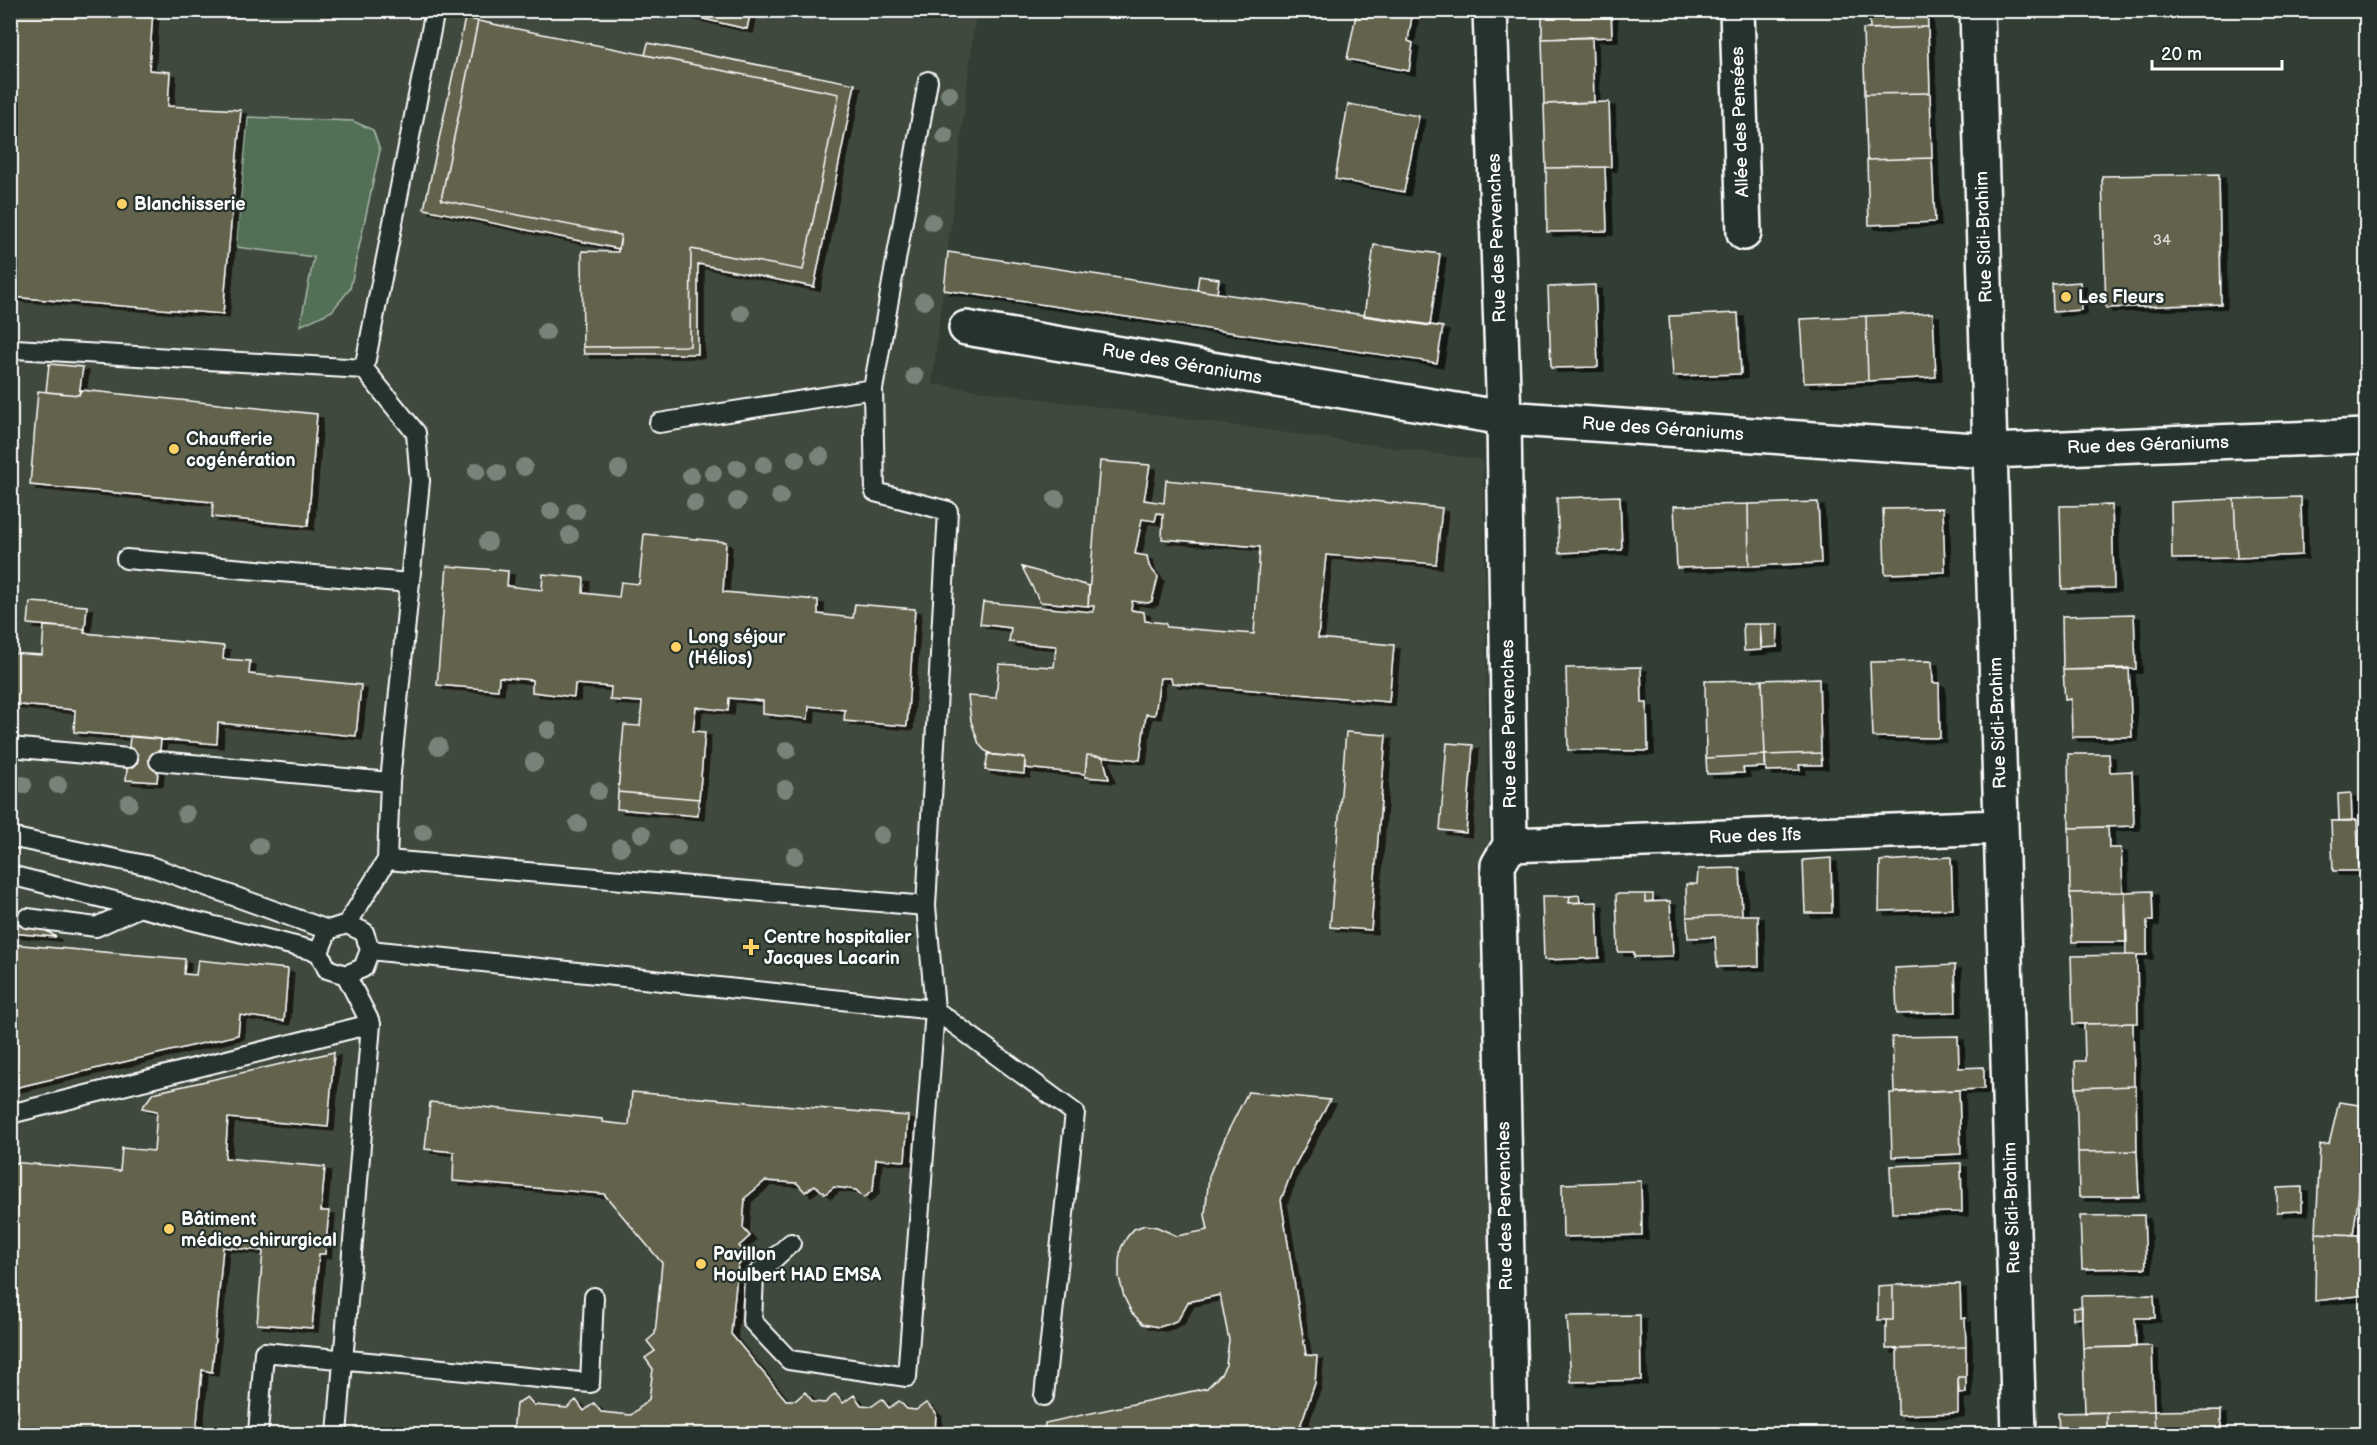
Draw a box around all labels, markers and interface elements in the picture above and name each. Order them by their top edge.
scale bar [2152,33,2282,71]
text: 20 m [2161,44,2202,65]
street label: Allée des Pensées [1727,46,1753,198]
street label: Rue des Pervenches [1484,153,1510,323]
street label: Rue Sidi-Brahim [1971,171,1997,303]
place label: Blanchisserie [134,194,246,215]
marker: Blanchisserie [115,197,129,211]
house number: 34 [2153,231,2171,250]
place label: Les Fleurs [2078,287,2164,308]
marker: Les Fleurs [2059,290,2073,304]
street label: Rue des Géraniums [1100,340,1264,388]
street label: Rue des Géraniums [1581,413,1745,445]
place label: Chaufferie cogénération [186,429,296,471]
street label: Rue des Géraniums [2067,432,2229,458]
marker: Chaufferie cogénération [167,442,181,456]
place label: Long séjour (Hélios) [688,627,786,669]
street label: Rue des Pervenches [1497,639,1521,809]
marker: Long séjour (Hélios) [669,640,683,654]
street label: Rue Sidi-Brahim [1985,657,2011,789]
street label: Rue des Ifs [1708,824,1802,848]
place label: Centre hospitalier Jacques Lacarin [764,927,912,969]
marker: Centre hospitalier Jacques Lacarin [742,938,760,956]
street label: Rue des Pervenches [1493,1121,1517,1291]
street label: Rue Sidi-Brahim [1999,1142,2025,1274]
place label: Bâtiment médico-chirurgical [181,1209,337,1251]
marker: Bâtiment médico-chirurgical [162,1222,176,1236]
place label: Pavillon Houlbert HAD EMSA [713,1244,882,1286]
marker: Pavillon Houlbert HAD EMSA [694,1257,708,1271]

